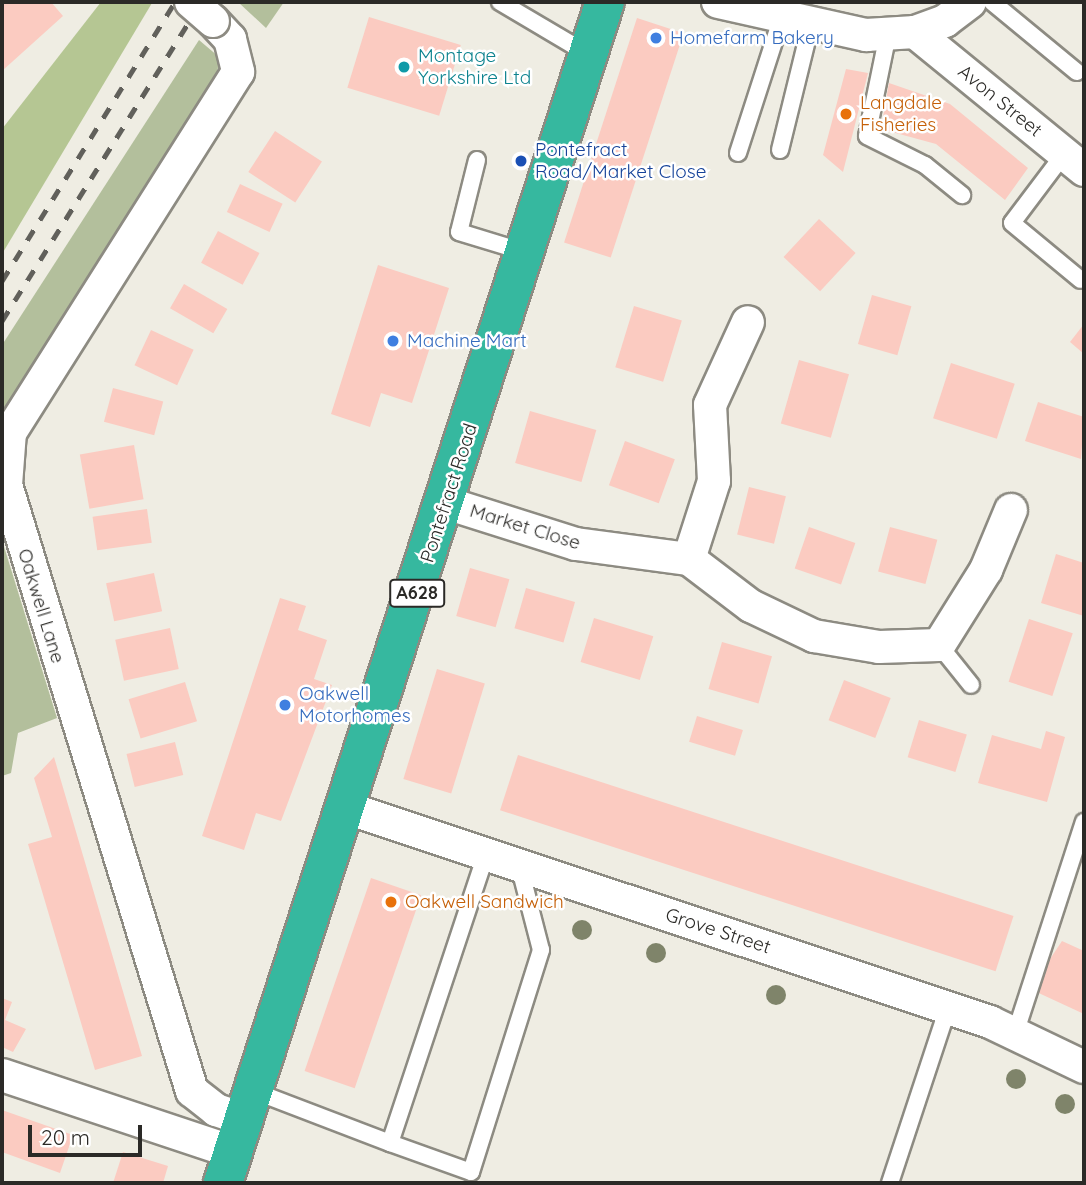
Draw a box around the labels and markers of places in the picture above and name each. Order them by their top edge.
place label: Homefarm Bakery [670,27,834,49]
marker: Homefarm Bakery [648,30,664,46]
place label: Montage Yorkshire Ltd [418,45,531,89]
marker: Montage Yorkshire Ltd [396,59,412,75]
place label: Langdale Fisheries [860,92,942,136]
marker: Langdale Fisheries [838,106,854,122]
place label: Pontefract Road/Market Close [535,139,706,183]
marker: Pontefract Road/Market Close [513,153,529,169]
place label: Machine Mart [407,330,527,352]
marker: Machine Mart [385,333,401,349]
place label: Oakwell Motorhomes [299,683,411,727]
marker: Oakwell Motorhomes [277,697,293,713]
place label: Oakwell Sandwich [405,891,564,913]
marker: Oakwell Sandwich [383,894,399,910]

